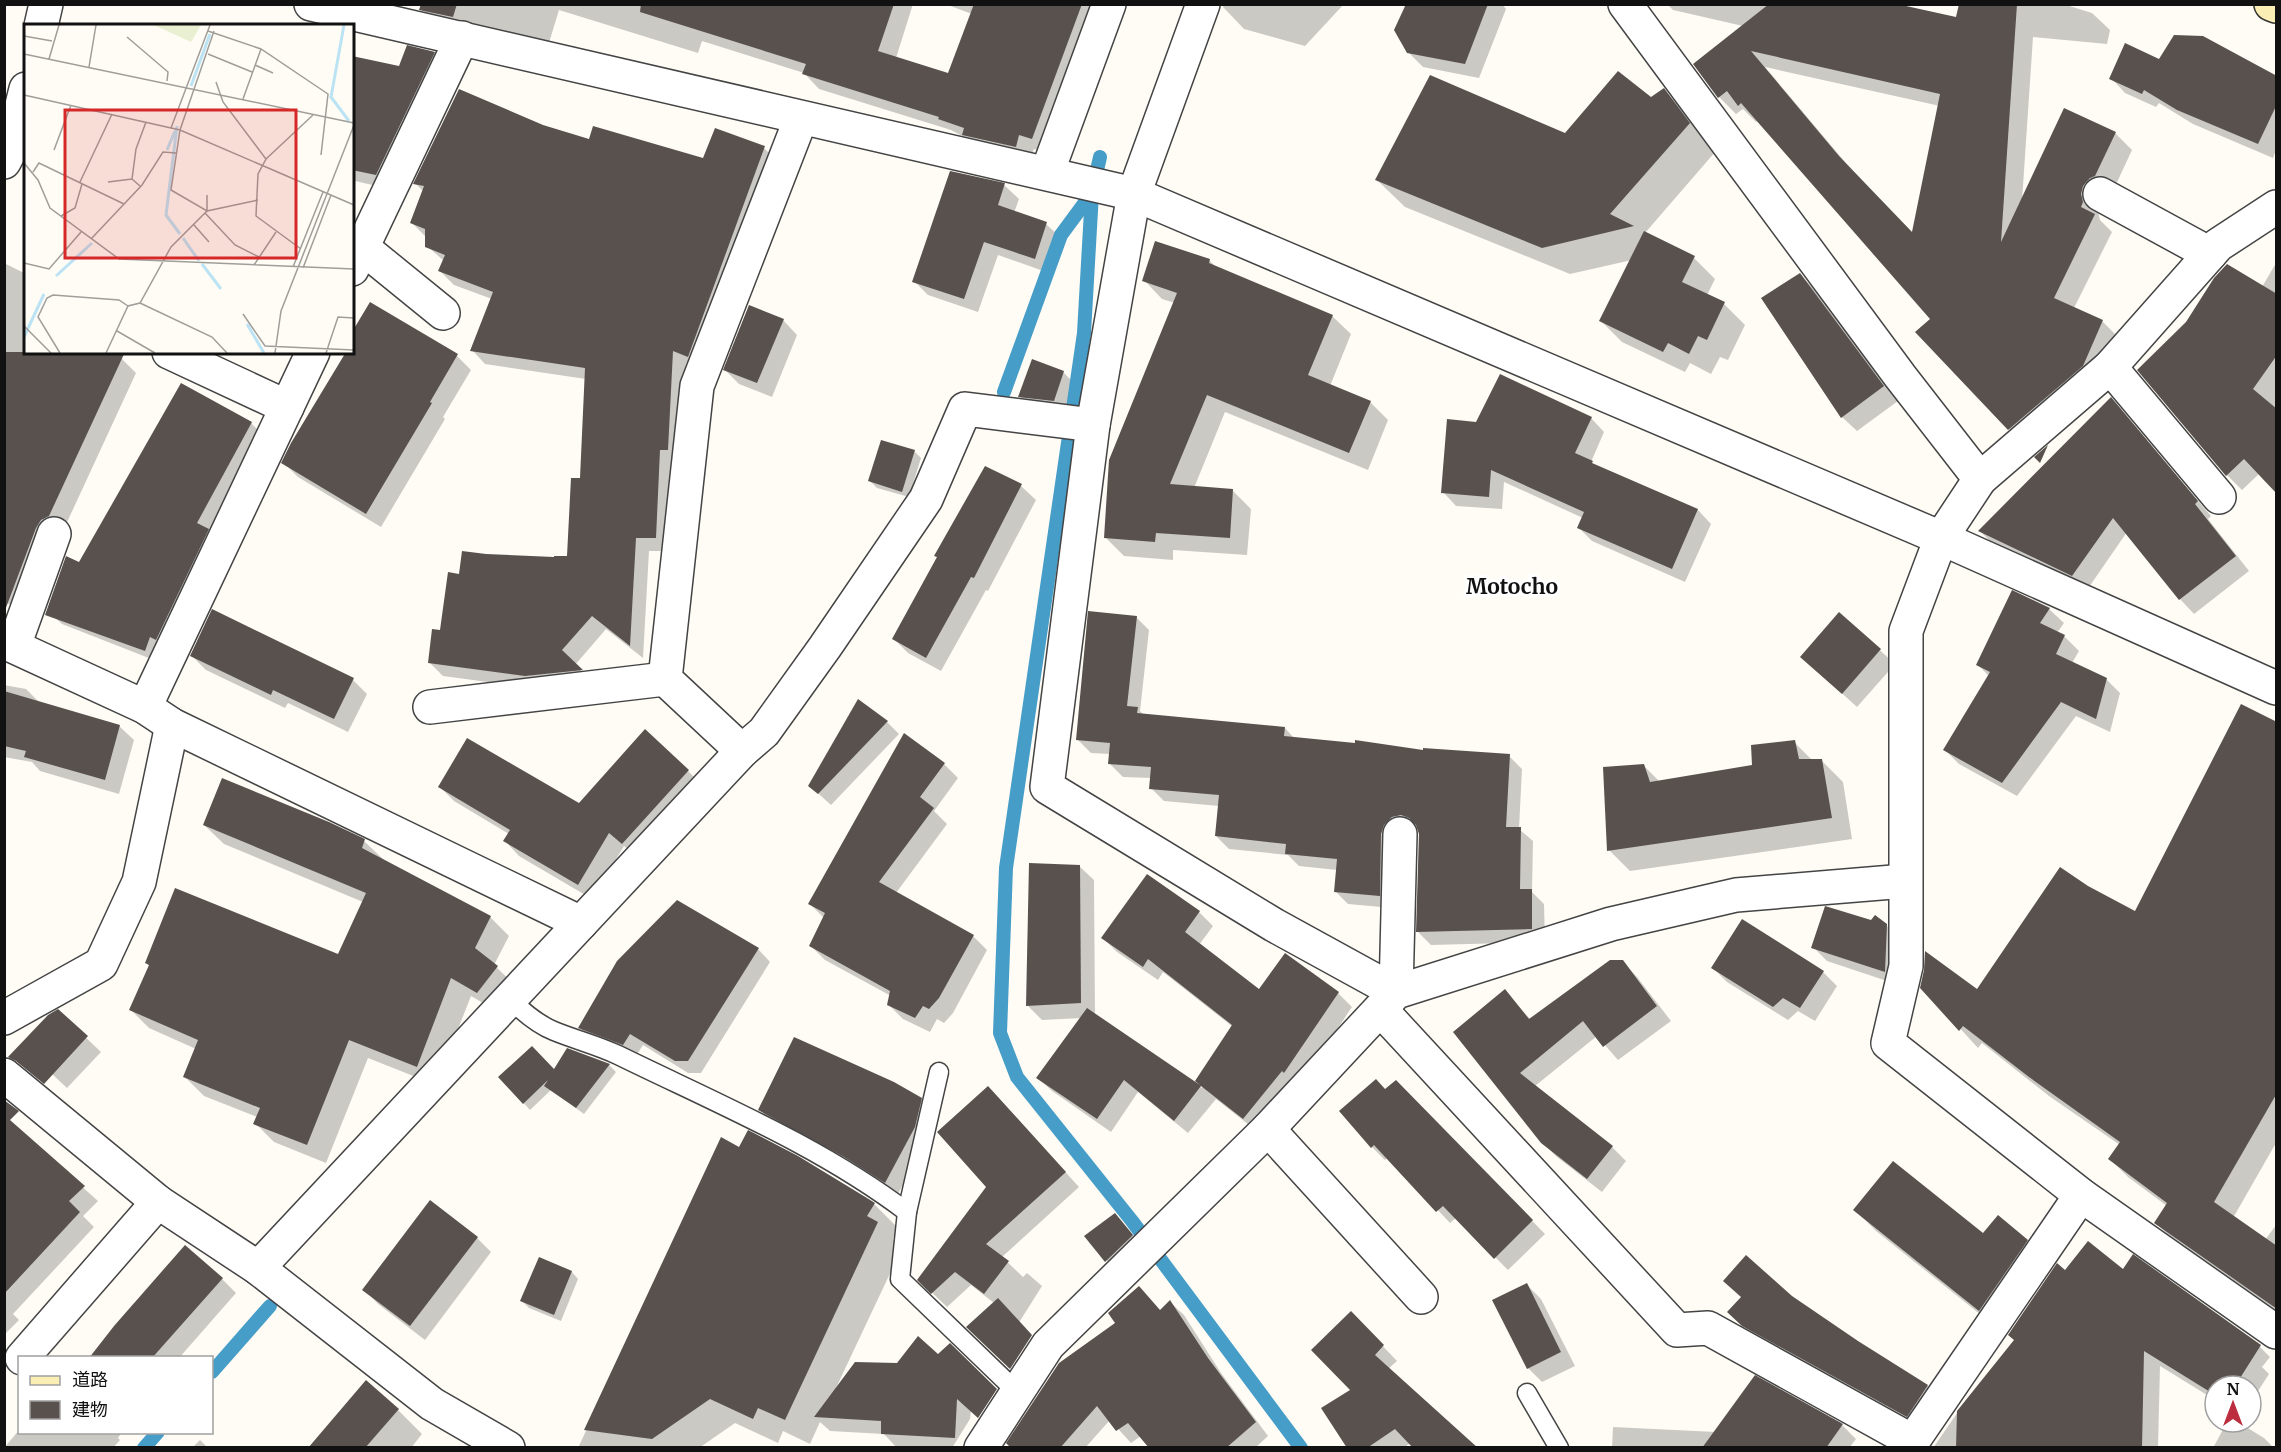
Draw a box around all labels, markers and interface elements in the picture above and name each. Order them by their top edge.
inset map [24,24,354,354]
district label: Motocho [1466,573,1558,600]
legend [18,1356,213,1434]
text: 道路 [72,1368,108,1391]
north arrow [2203,1374,2263,1434]
text: N [2227,1379,2240,1399]
text: 建物 [72,1398,108,1421]

